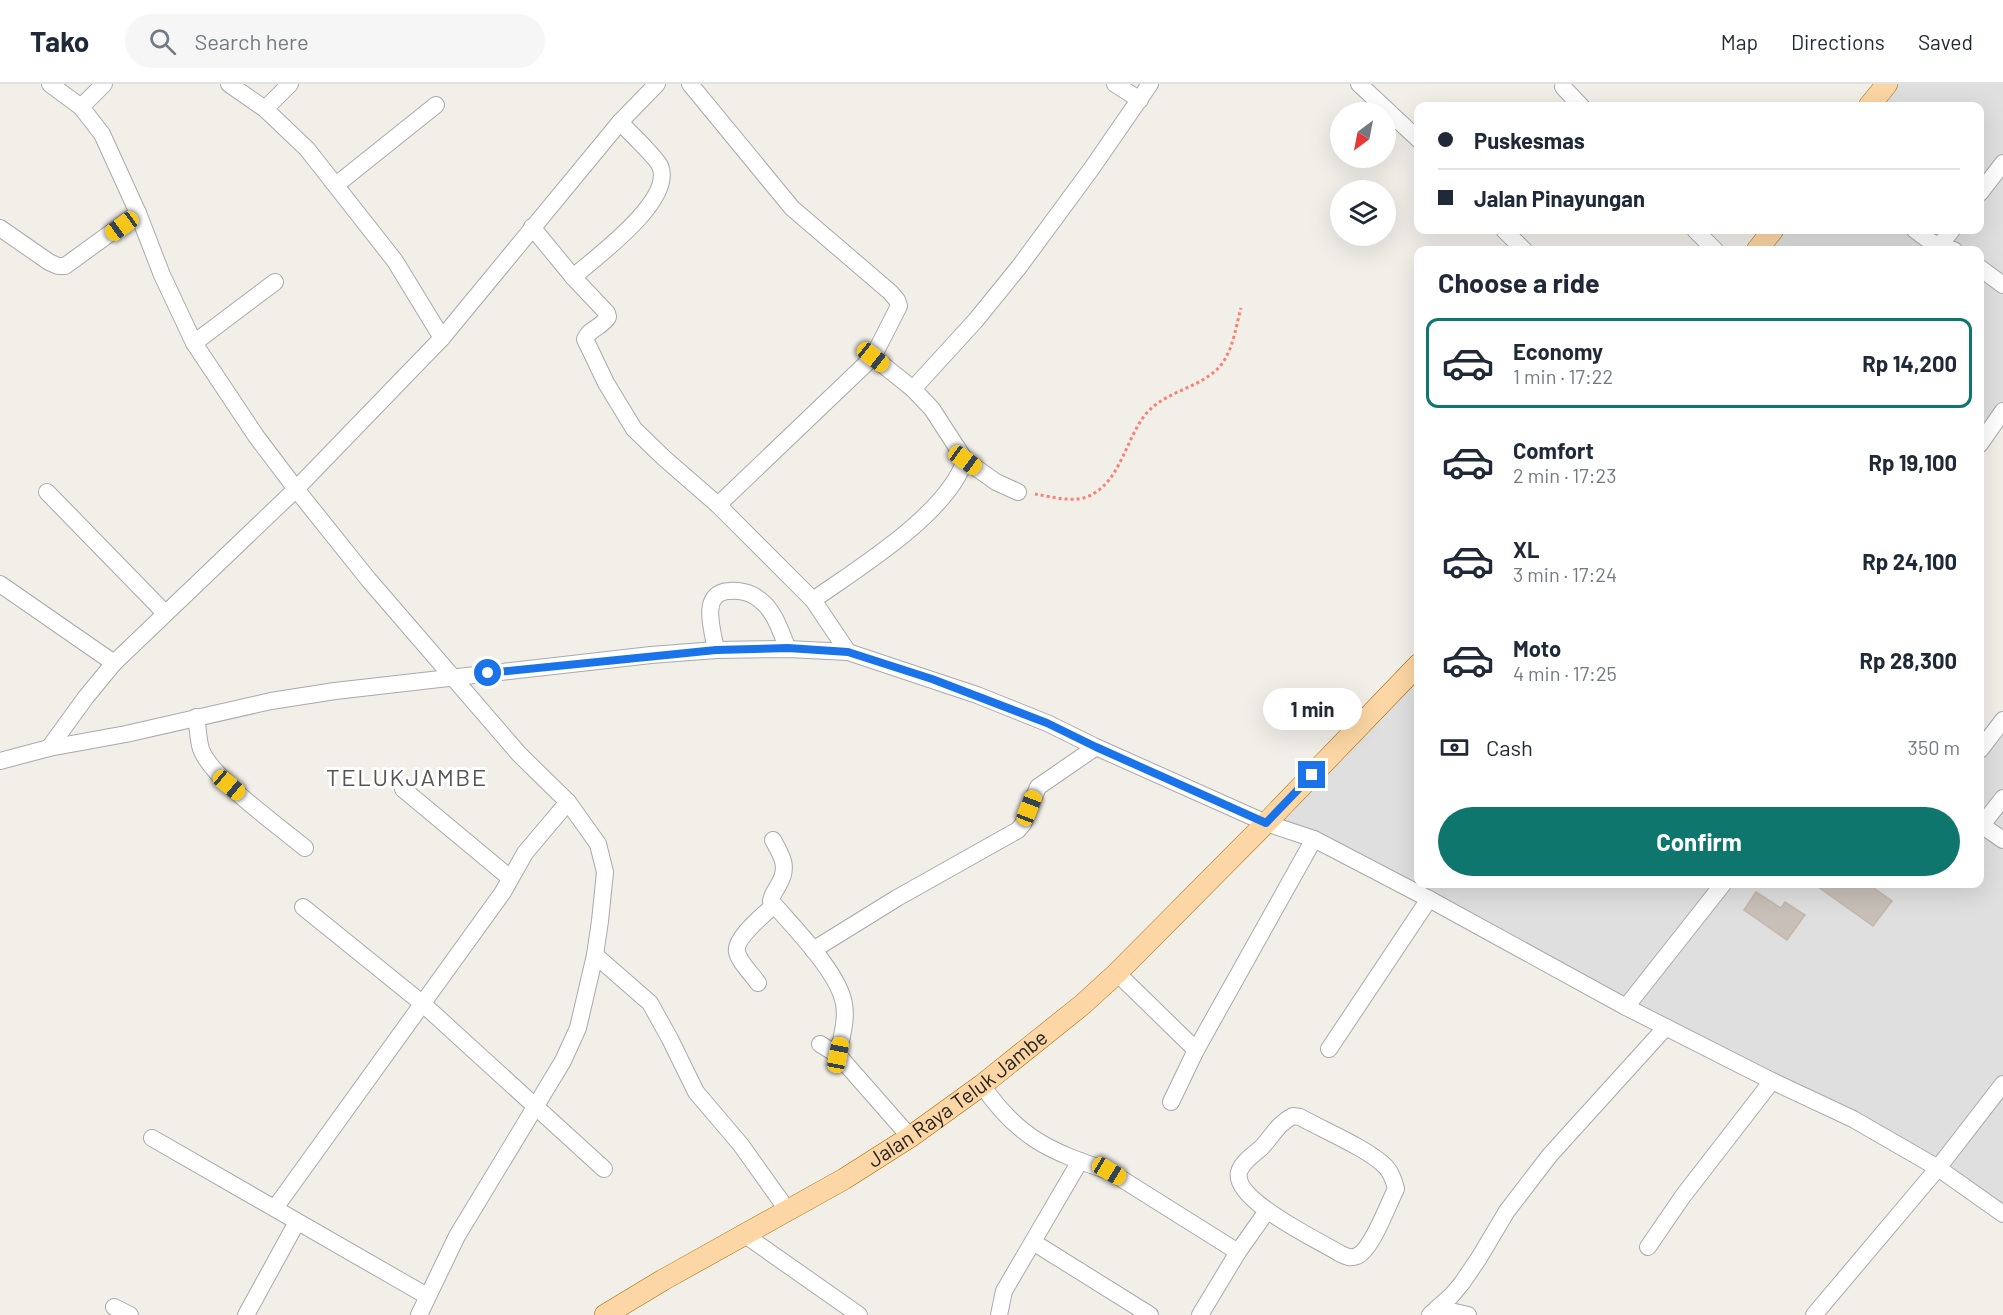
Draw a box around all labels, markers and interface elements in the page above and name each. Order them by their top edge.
search box [125,14,545,68]
text: Tako [30,24,89,58]
icon: search [146,25,179,58]
text: Search here [194,28,309,54]
text: Map [1721,29,1758,54]
text: Directions [1791,29,1885,54]
text: Saved [1918,29,1973,54]
north arrow [1330,102,1396,168]
map controls [1330,102,1396,246]
text: Puskesmas [1474,127,1585,153]
button: layers [1330,180,1396,246]
text: Jalan Pinayungan [1474,185,1645,211]
car [102,208,142,244]
text: Choose a ride [1438,266,1600,298]
icon: car [1441,336,1495,390]
text: Economy [1513,338,1603,364]
car [853,339,893,375]
text: Rp 14,200 [1862,350,1957,376]
text: 1 min · 17:22 [1513,364,1613,388]
icon: car [1441,435,1495,489]
text: Comfort [1513,437,1594,463]
car [945,442,985,478]
text: Rp 19,100 [1868,449,1957,475]
text: 2 min · 17:23 [1513,463,1616,487]
icon: car [1441,534,1495,588]
text: XL [1513,536,1539,562]
text: Rp 24,100 [1862,548,1957,574]
text: 3 min · 17:24 [1513,562,1617,586]
icon: car [1441,633,1495,687]
text: Moto [1513,635,1561,661]
text: Rp 28,300 [1860,647,1957,673]
route start [474,659,501,686]
text: 4 min · 17:25 [1513,661,1617,685]
callout: 1 min [1262,688,1362,730]
text: 1 min [1291,697,1334,721]
icon: cash [1438,731,1471,764]
text: Cash [1486,734,1533,760]
text: 350 m [1908,735,1960,759]
route end [1298,761,1325,788]
district label: TELUKJAMBE [326,762,488,791]
car [209,767,249,803]
car [1014,788,1044,828]
button: Confirm [1438,807,1960,876]
street label: Jalan Raya Teluk Jambe [862,1024,1052,1172]
car [826,1036,850,1074]
car [1089,1154,1129,1188]

